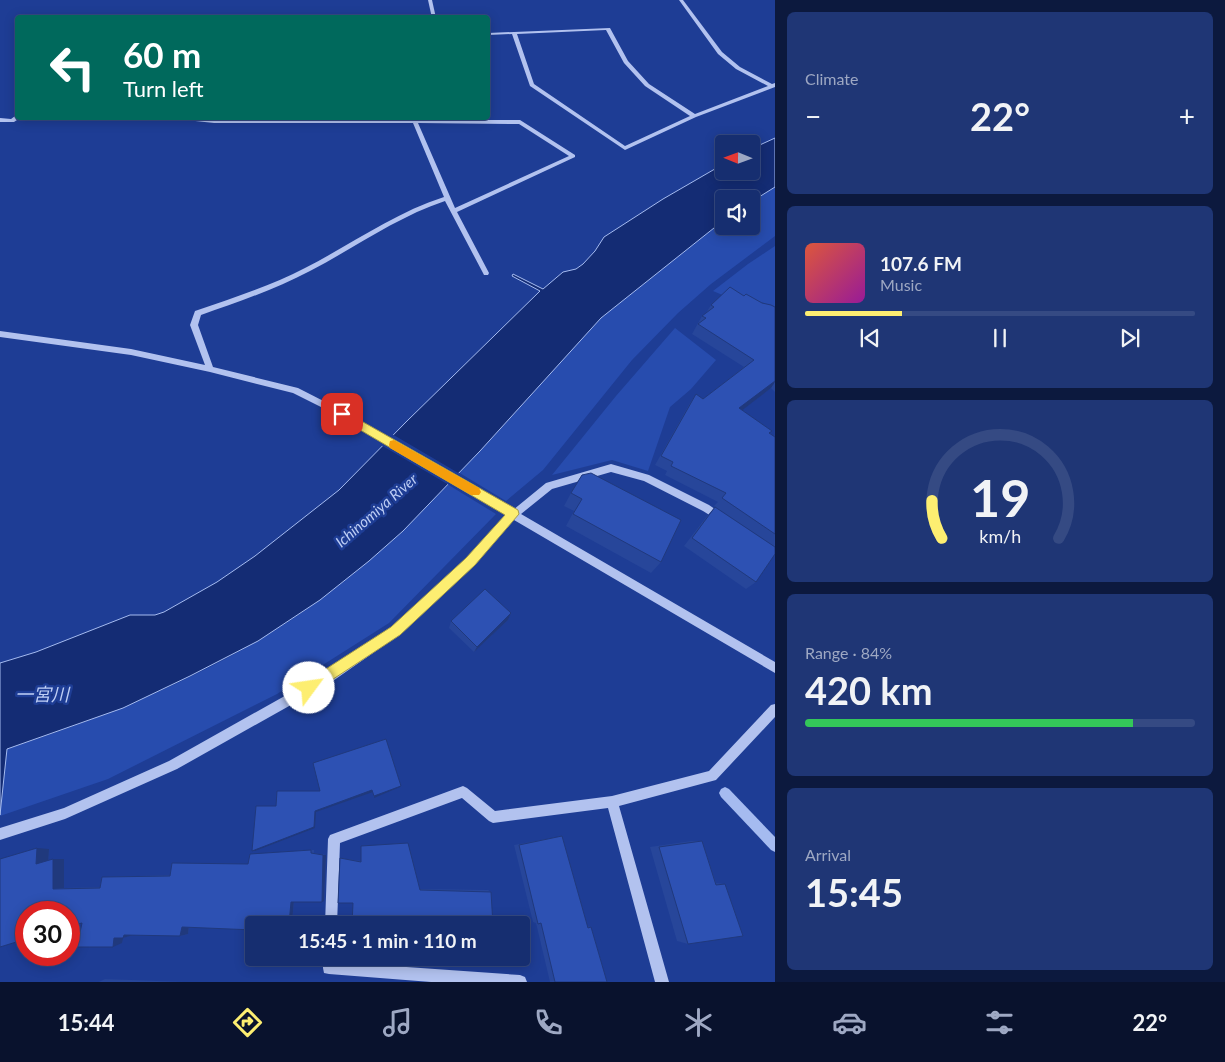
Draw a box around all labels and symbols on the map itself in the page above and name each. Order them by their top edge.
north arrow [715,135,760,180]
pin [321,393,363,435]
water label: Ichinomiya River [331,469,421,550]
position arrow [282,661,334,713]
water label: 一宮川 [15,683,71,705]
speed limit sign: 30 [15,901,80,966]

